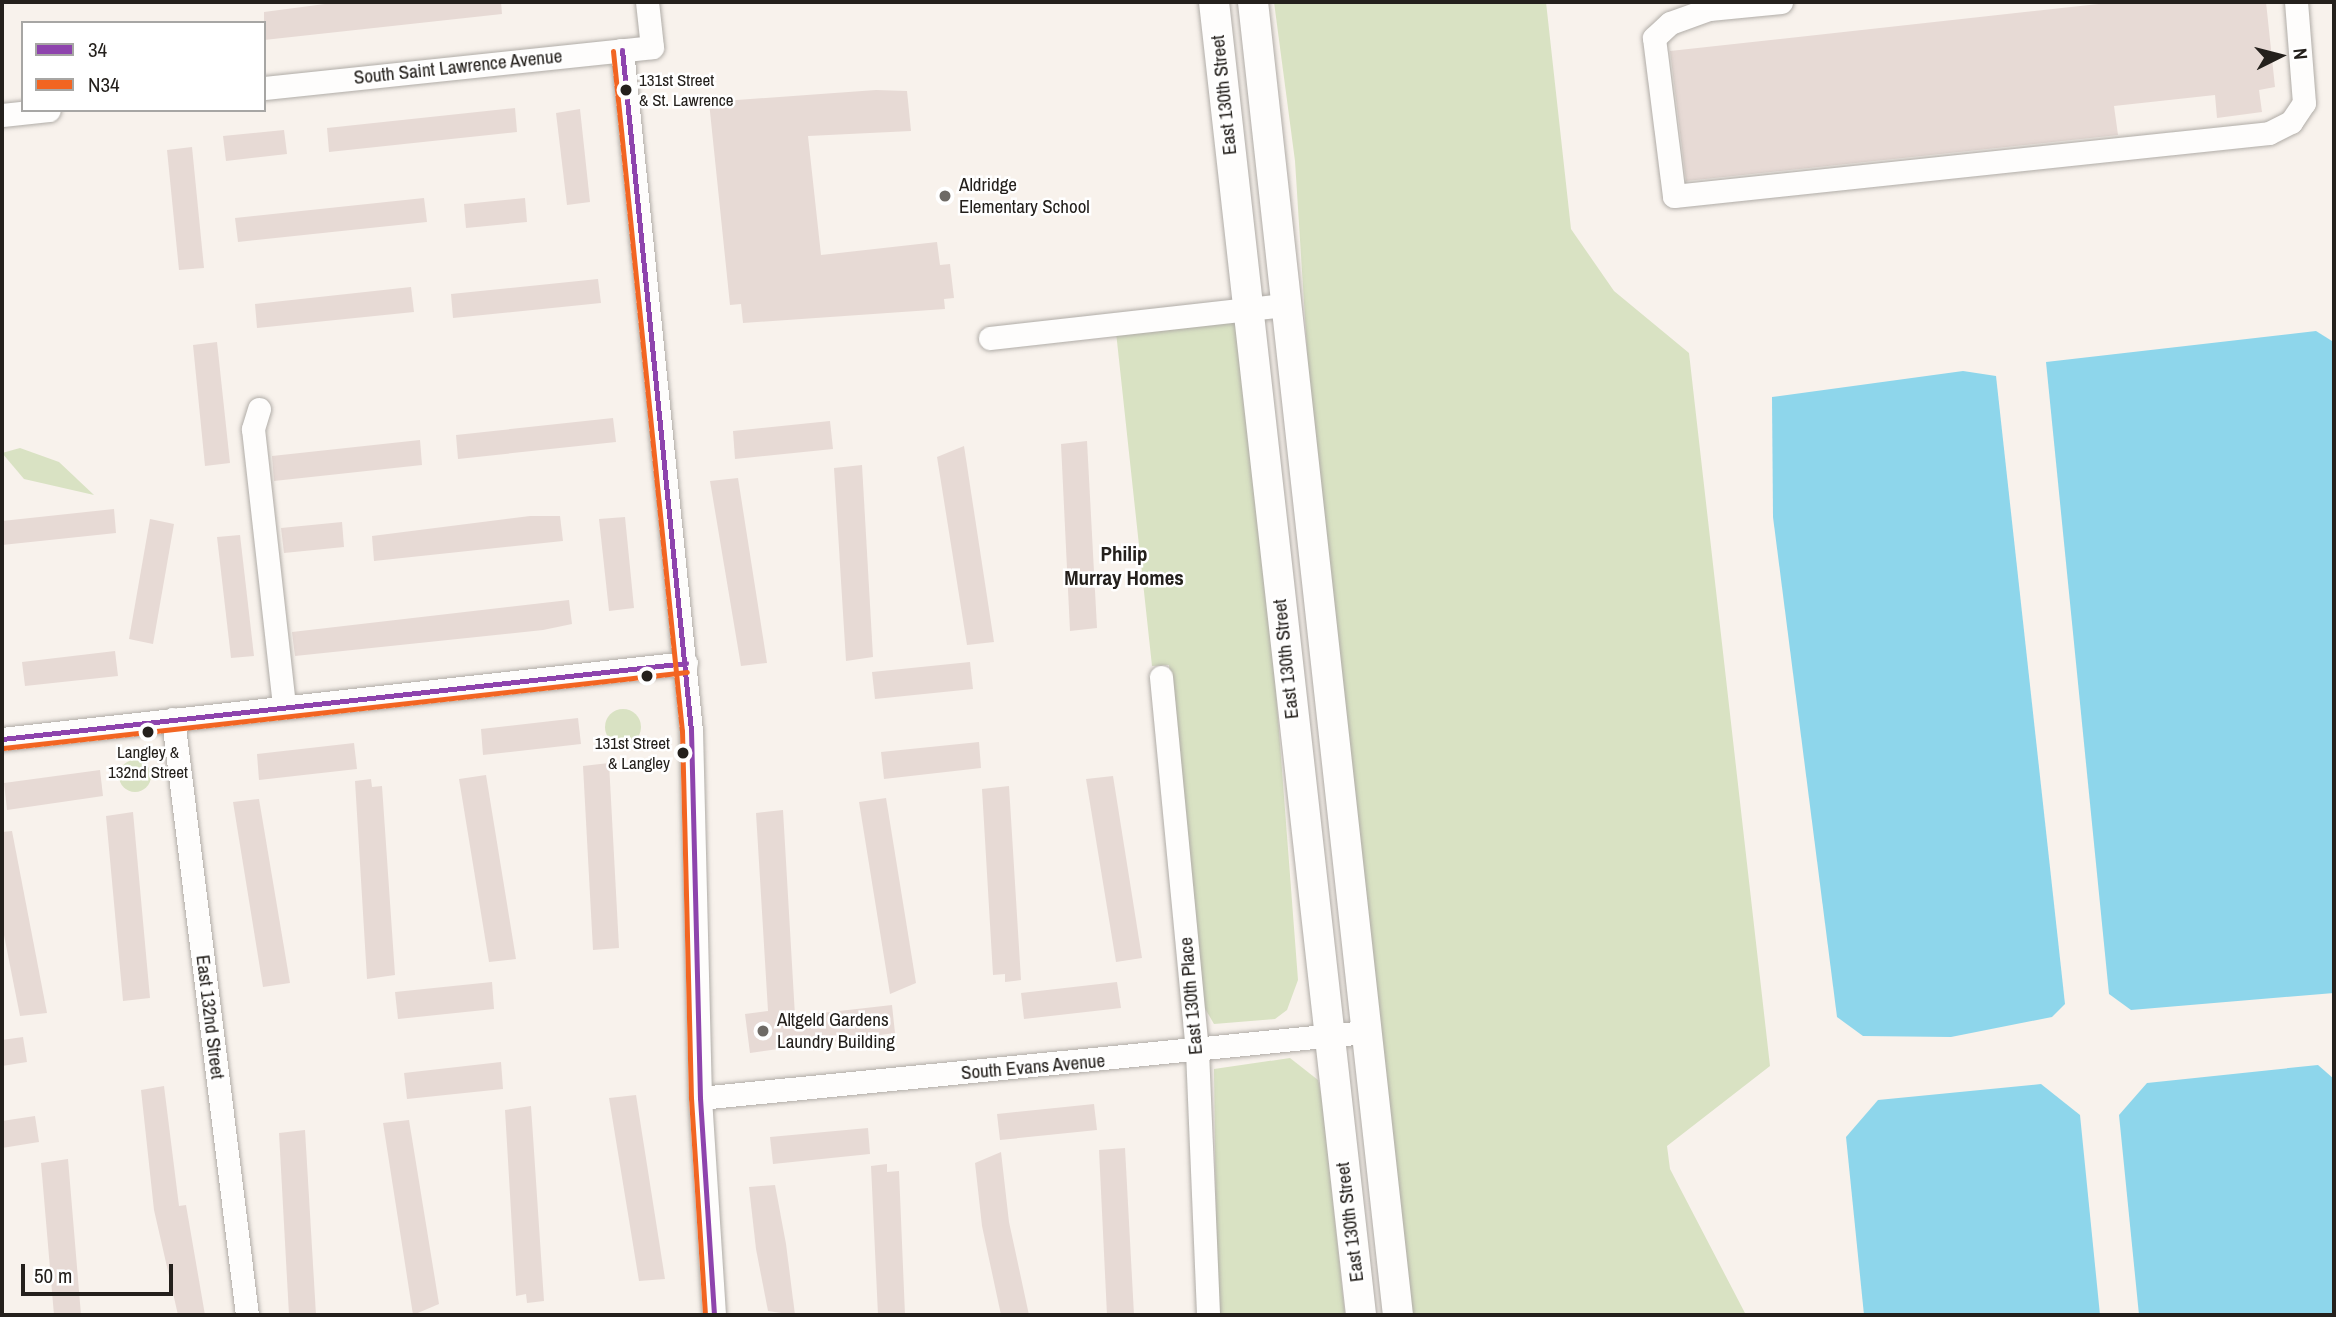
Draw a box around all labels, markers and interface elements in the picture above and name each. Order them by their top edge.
legend [21,21,266,112]
north arrow [2245,21,2315,91]
street label: East 130th Street [1206,34,1242,156]
text: 34 [88,35,107,64]
street label: South Saint Lawrence Avenue [352,45,564,89]
text: N [2287,47,2314,61]
text: N34 [88,70,120,99]
place label: 131st Street & St. Lawrence [639,70,734,110]
marker: 131st Street & St. Lawrence [619,83,633,97]
place label: Aldridge Elementary School [959,174,1090,218]
marker: Aldridge Elementary School [937,188,953,204]
district label: Philip Murray Homes [1064,541,1184,591]
street label: East 130th Street [1268,598,1304,720]
unlabelled marker [640,669,654,683]
marker: Langley & 132nd Street [141,725,155,739]
place label: 131st Street & Langley [595,733,670,773]
place label: Langley & 132nd Street [108,742,188,782]
marker: 131st Street & Langley [676,746,690,760]
street label: East 130th Place [1175,936,1207,1056]
street label: East 132nd Street [191,954,229,1080]
place label: Altgeld Gardens Laundry Building [777,1009,895,1053]
marker: Altgeld Gardens Laundry Building [755,1023,771,1039]
street label: South Evans Avenue [960,1049,1106,1085]
street label: East 130th Street [1331,1161,1369,1283]
scale bar [24,1250,177,1294]
text: 50 m [34,1261,72,1290]

